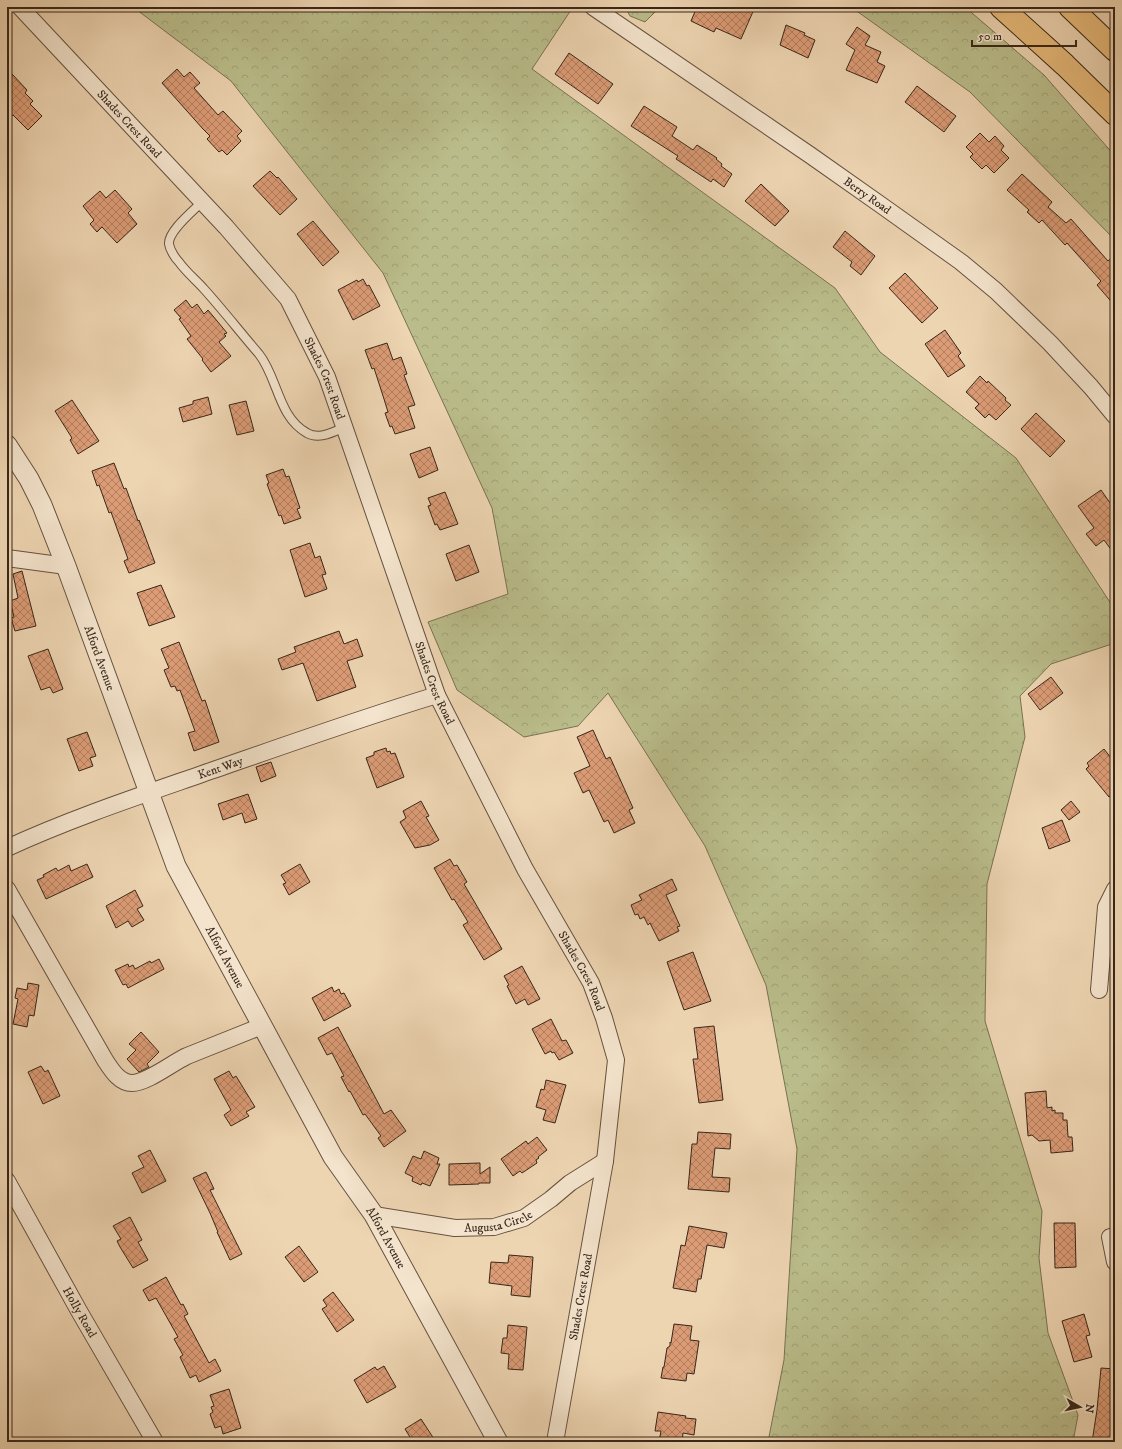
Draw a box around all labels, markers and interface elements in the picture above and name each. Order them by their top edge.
scale bar [972,22,1076,48]
text: 50 m [978,29,1002,44]
street label: Shades Crest Road [94,87,165,161]
street label: Berry Road [841,174,894,217]
street label: Shades Crest Road [301,335,349,421]
street label: Alford Avenue [81,623,119,693]
street label: Shades Crest Road [412,640,458,727]
street label: Kent Way [196,753,245,782]
street label: Alford Avenue [202,923,248,991]
street label: Shades Crest Road [555,928,608,1013]
street label: Alford Avenue [363,1204,409,1271]
street label: Augusta Circle [464,1207,535,1235]
street label: Shades Crest Road [566,1252,596,1342]
street label: Holly Road [60,1284,100,1340]
north arrow [1060,1387,1100,1427]
text: N [1081,1403,1097,1414]

